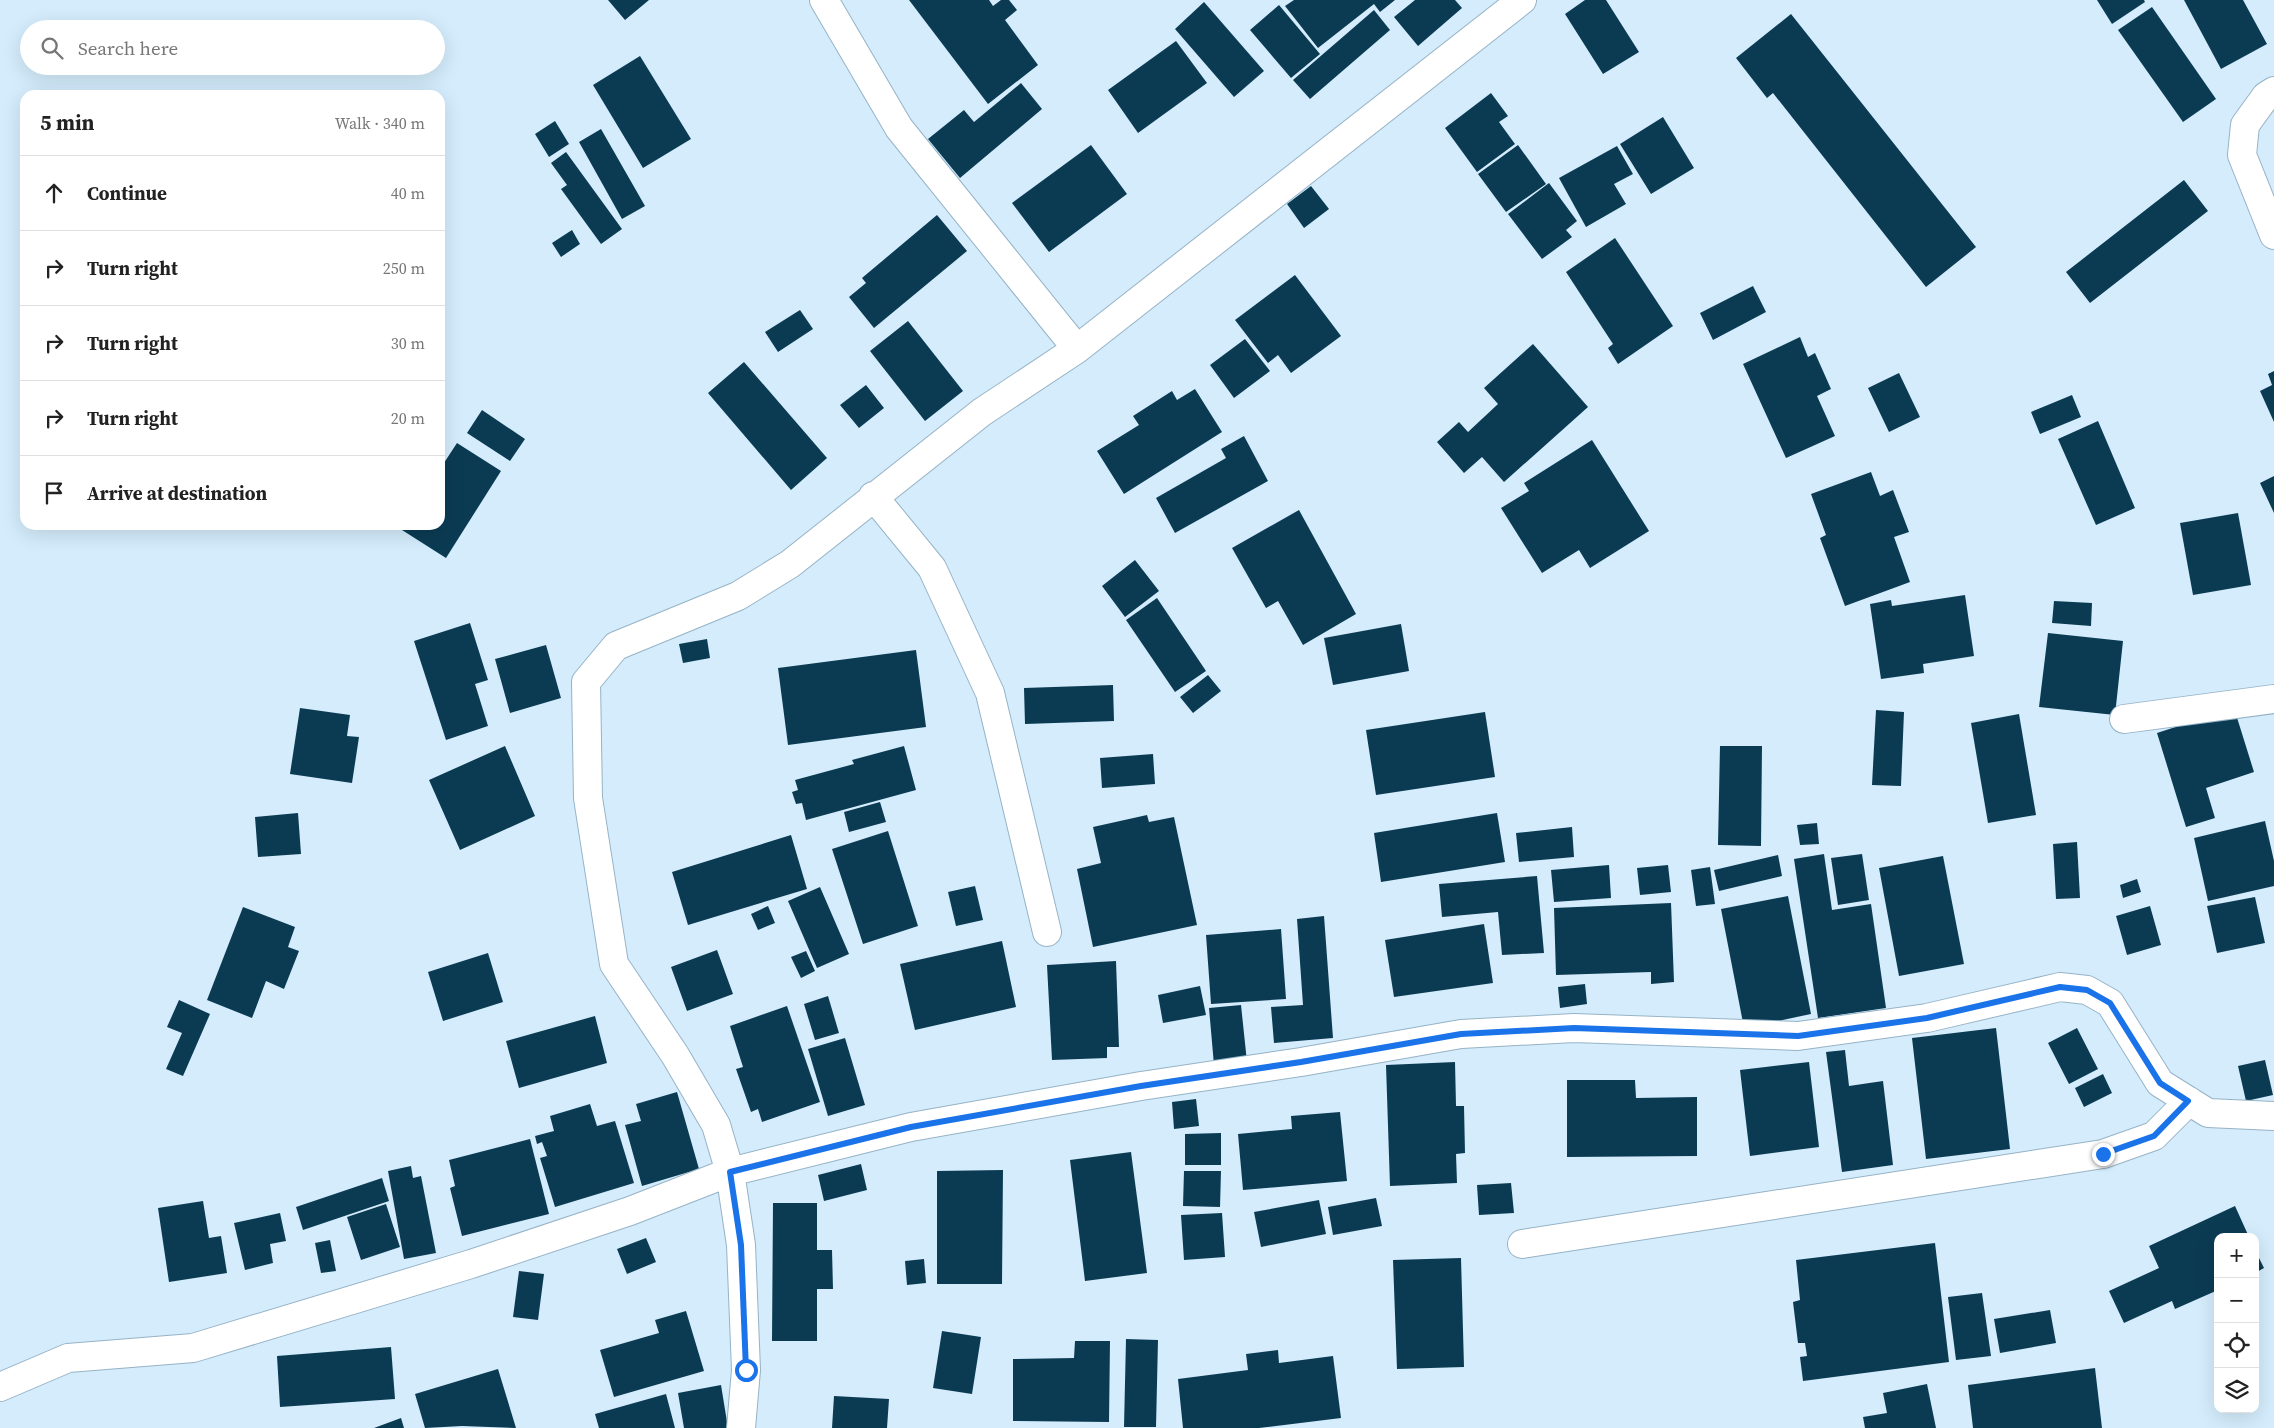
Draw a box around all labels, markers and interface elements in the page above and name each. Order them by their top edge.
search box [20,20,445,75]
icon: search [38,34,66,62]
text: Search here [78,35,178,61]
text: 5 min [40,108,95,137]
text: Walk · 340 m [335,112,425,134]
icon: ahead [40,179,68,207]
text: Continue [87,180,167,206]
text: 40 m [391,182,425,204]
icon: right [40,254,68,282]
text: Turn right [87,255,178,281]
text: 250 m [383,257,425,279]
icon: right [40,329,68,357]
text: Turn right [87,330,178,356]
text: 30 m [391,332,425,354]
icon: right [40,404,68,432]
text: Turn right [87,405,178,431]
text: 20 m [391,407,425,429]
icon: arrive [40,479,68,507]
text: Arrive at destination [87,480,267,506]
route end [2092,1143,2115,1166]
map controls [2214,1233,2259,1413]
button: + [2214,1233,2259,1278]
button: − [2214,1278,2259,1323]
button: locate [2214,1323,2259,1368]
route start [735,1359,758,1382]
button: layers [2214,1368,2259,1413]

